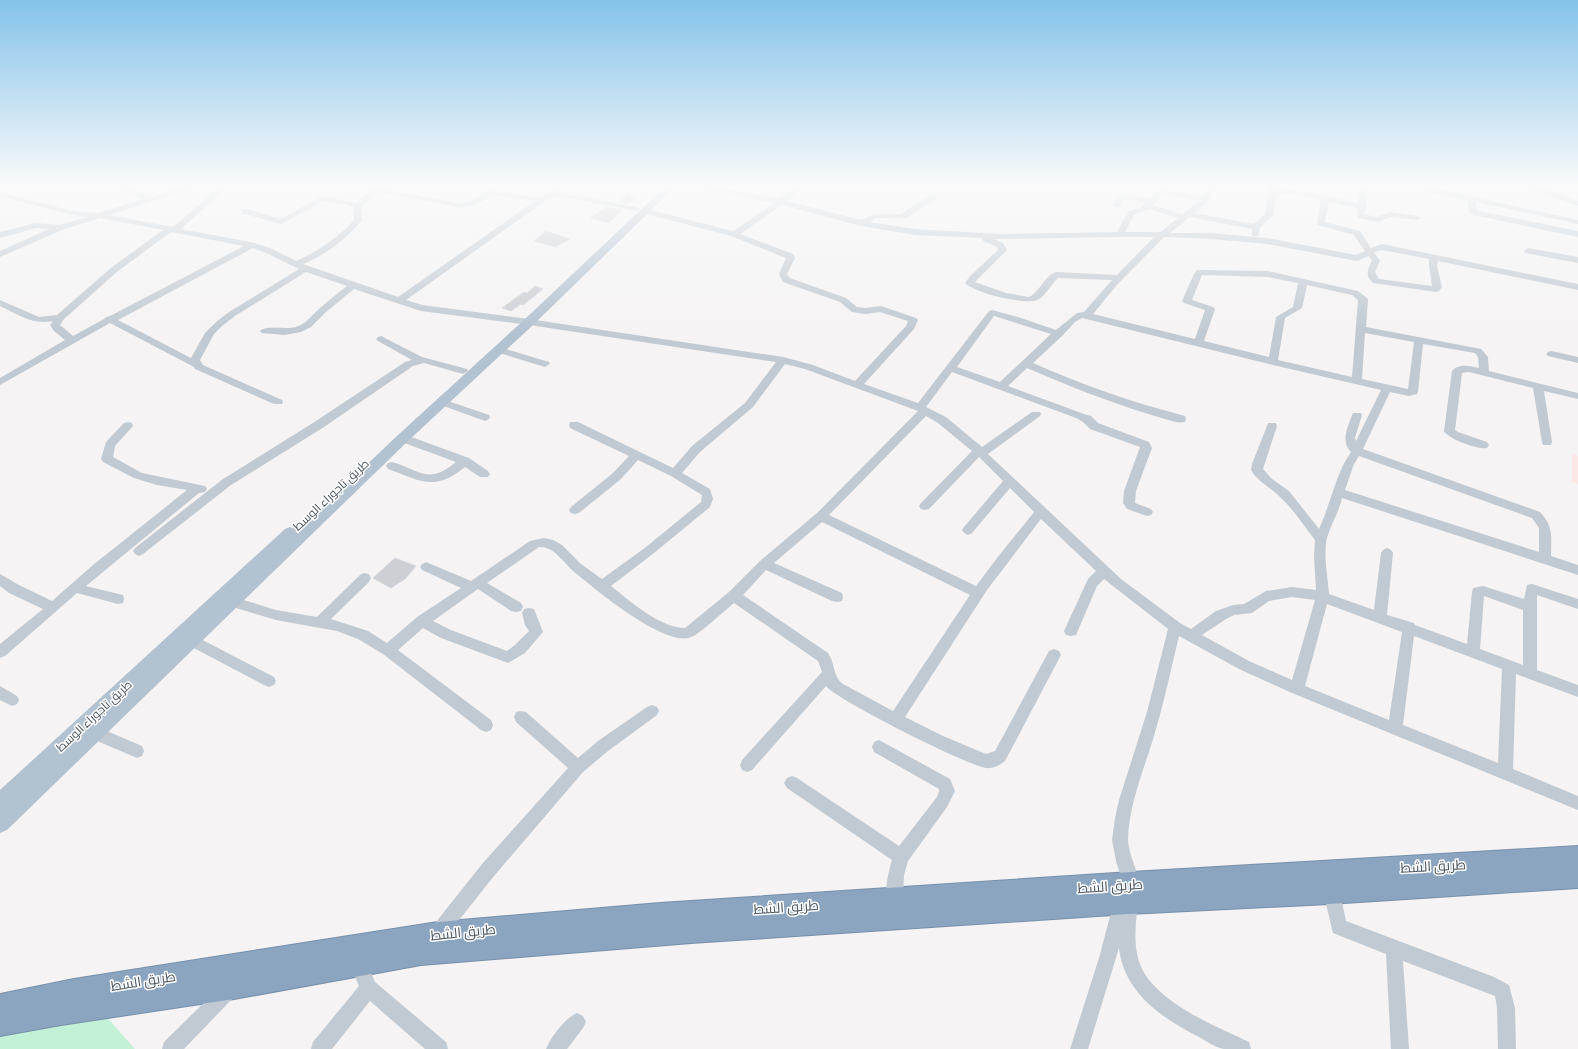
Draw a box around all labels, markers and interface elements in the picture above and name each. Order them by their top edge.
street label: طريق تاجوراء الوسط [289,455,373,534]
street label: طريق تاجوراء الوسط [52,676,136,755]
street label: طريق الشط [1400,854,1466,877]
street label: طريق الشط [1077,874,1143,897]
street label: طريق الشط [753,895,819,918]
street label: طريق الشط [429,919,497,944]
street label: طريق الشط [109,966,177,995]

